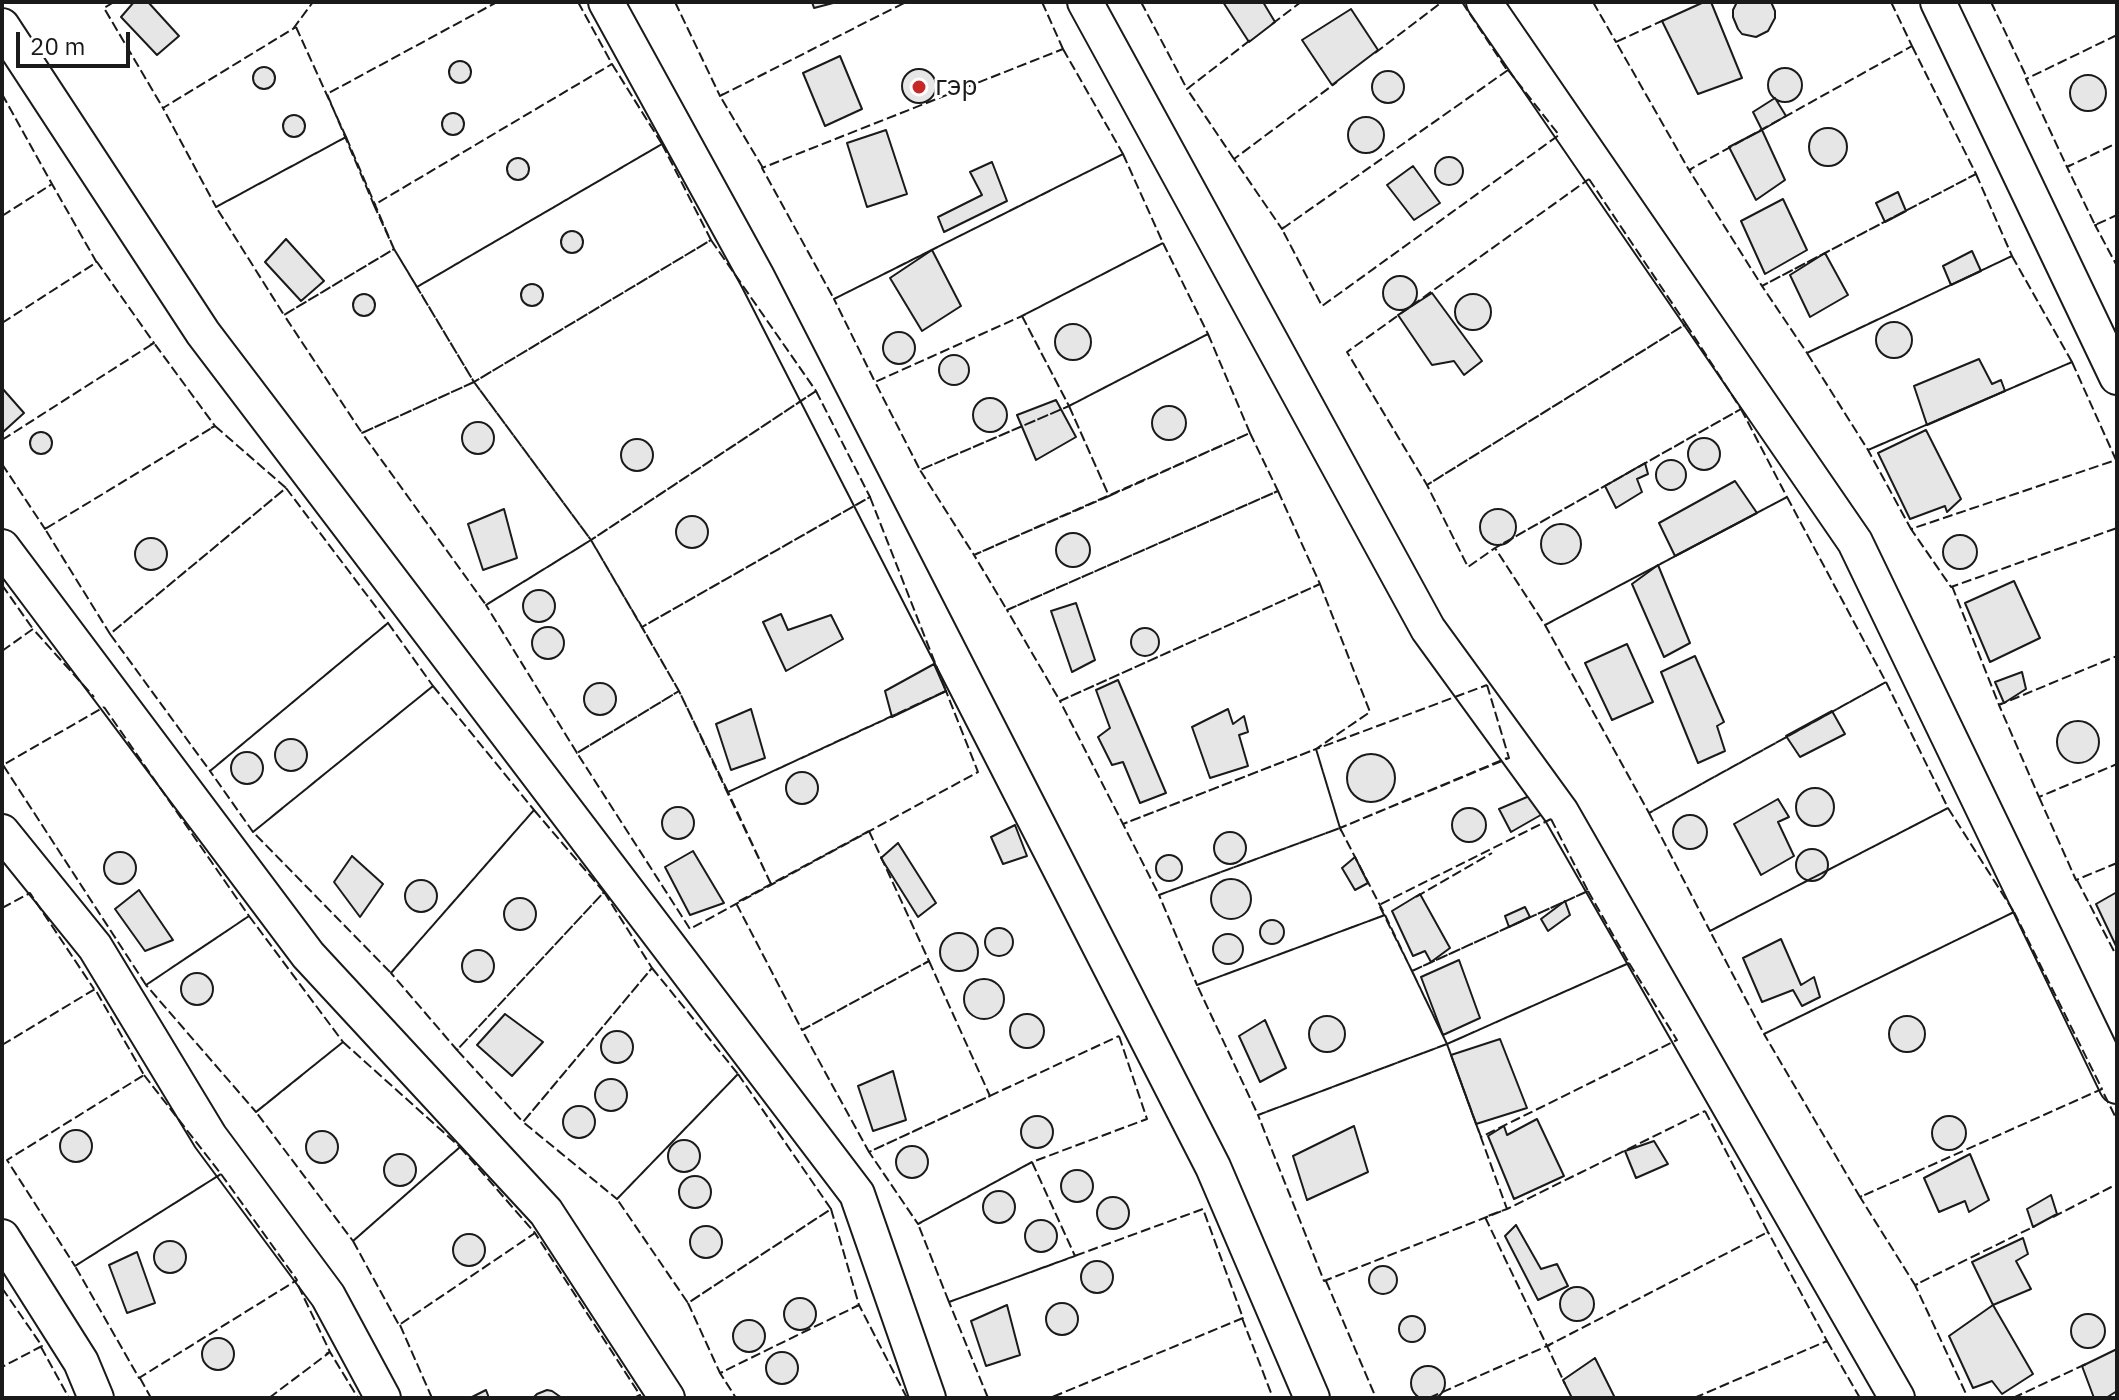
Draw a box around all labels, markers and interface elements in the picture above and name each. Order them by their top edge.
scale bar [20,16,134,66]
text: 20 m [30,30,85,62]
place label: гэр [935,70,978,104]
marker: гэр [910,78,928,96]

